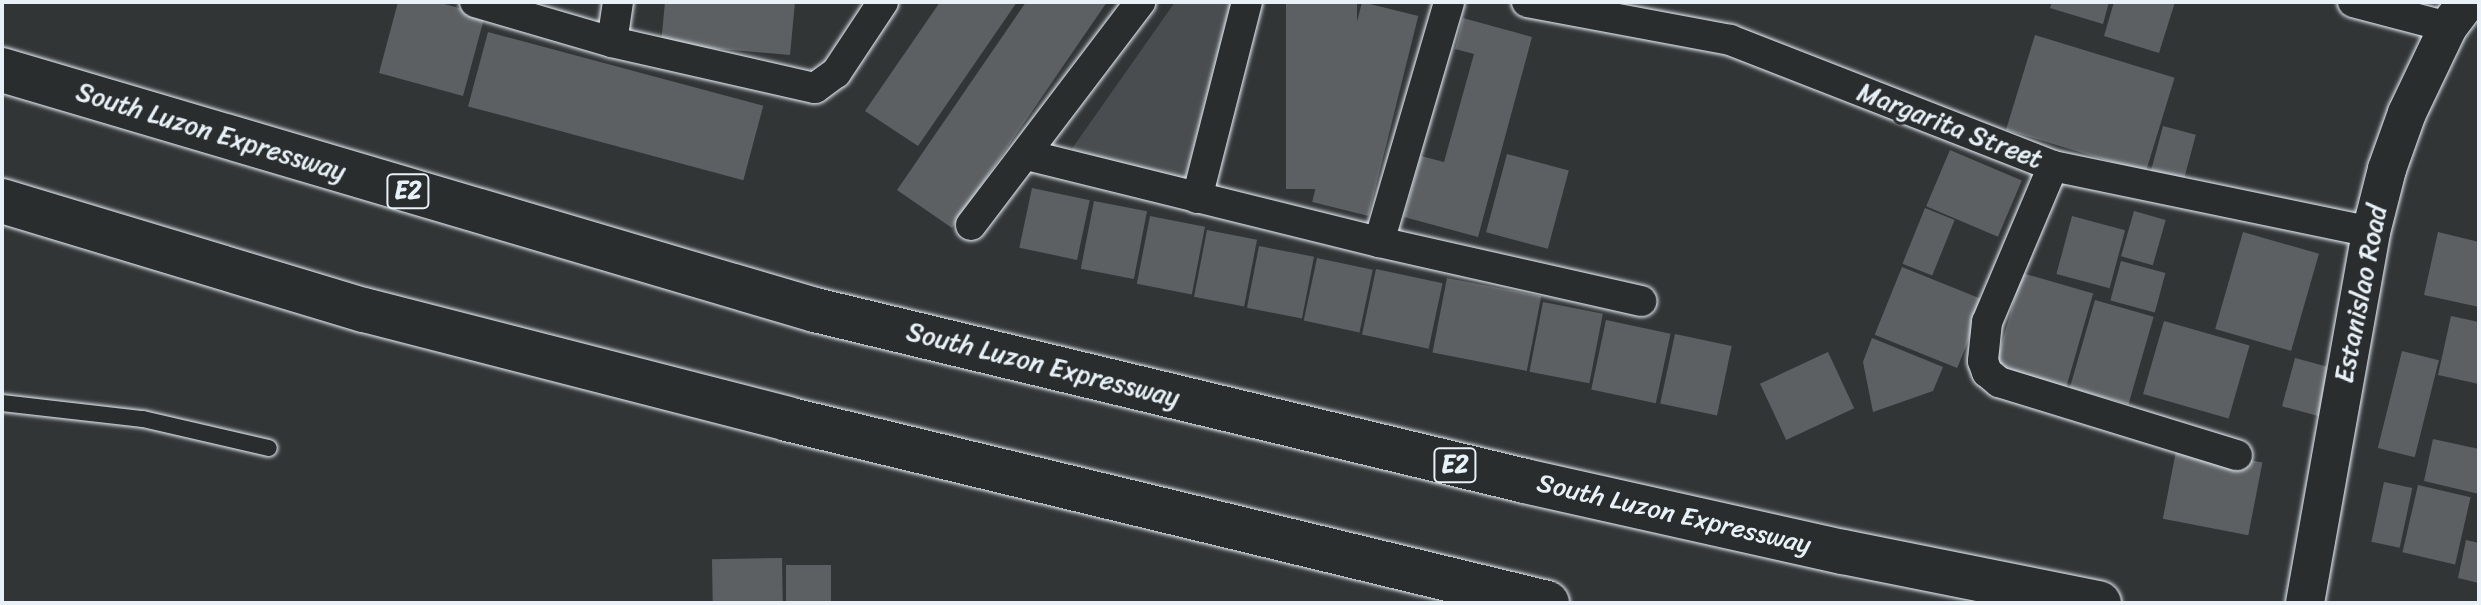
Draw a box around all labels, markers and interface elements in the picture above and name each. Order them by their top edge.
street label: South Luzon Expressway [72,76,350,188]
street label: Margarita Street [1853,76,2047,176]
road number: E2 [386,171,430,211]
street label: Estanislao Road [2328,203,2394,385]
street label: South Luzon Expressway [903,316,1183,414]
road number: E2 [1433,445,1477,485]
street label: South Luzon Expressway [1533,467,1815,561]

